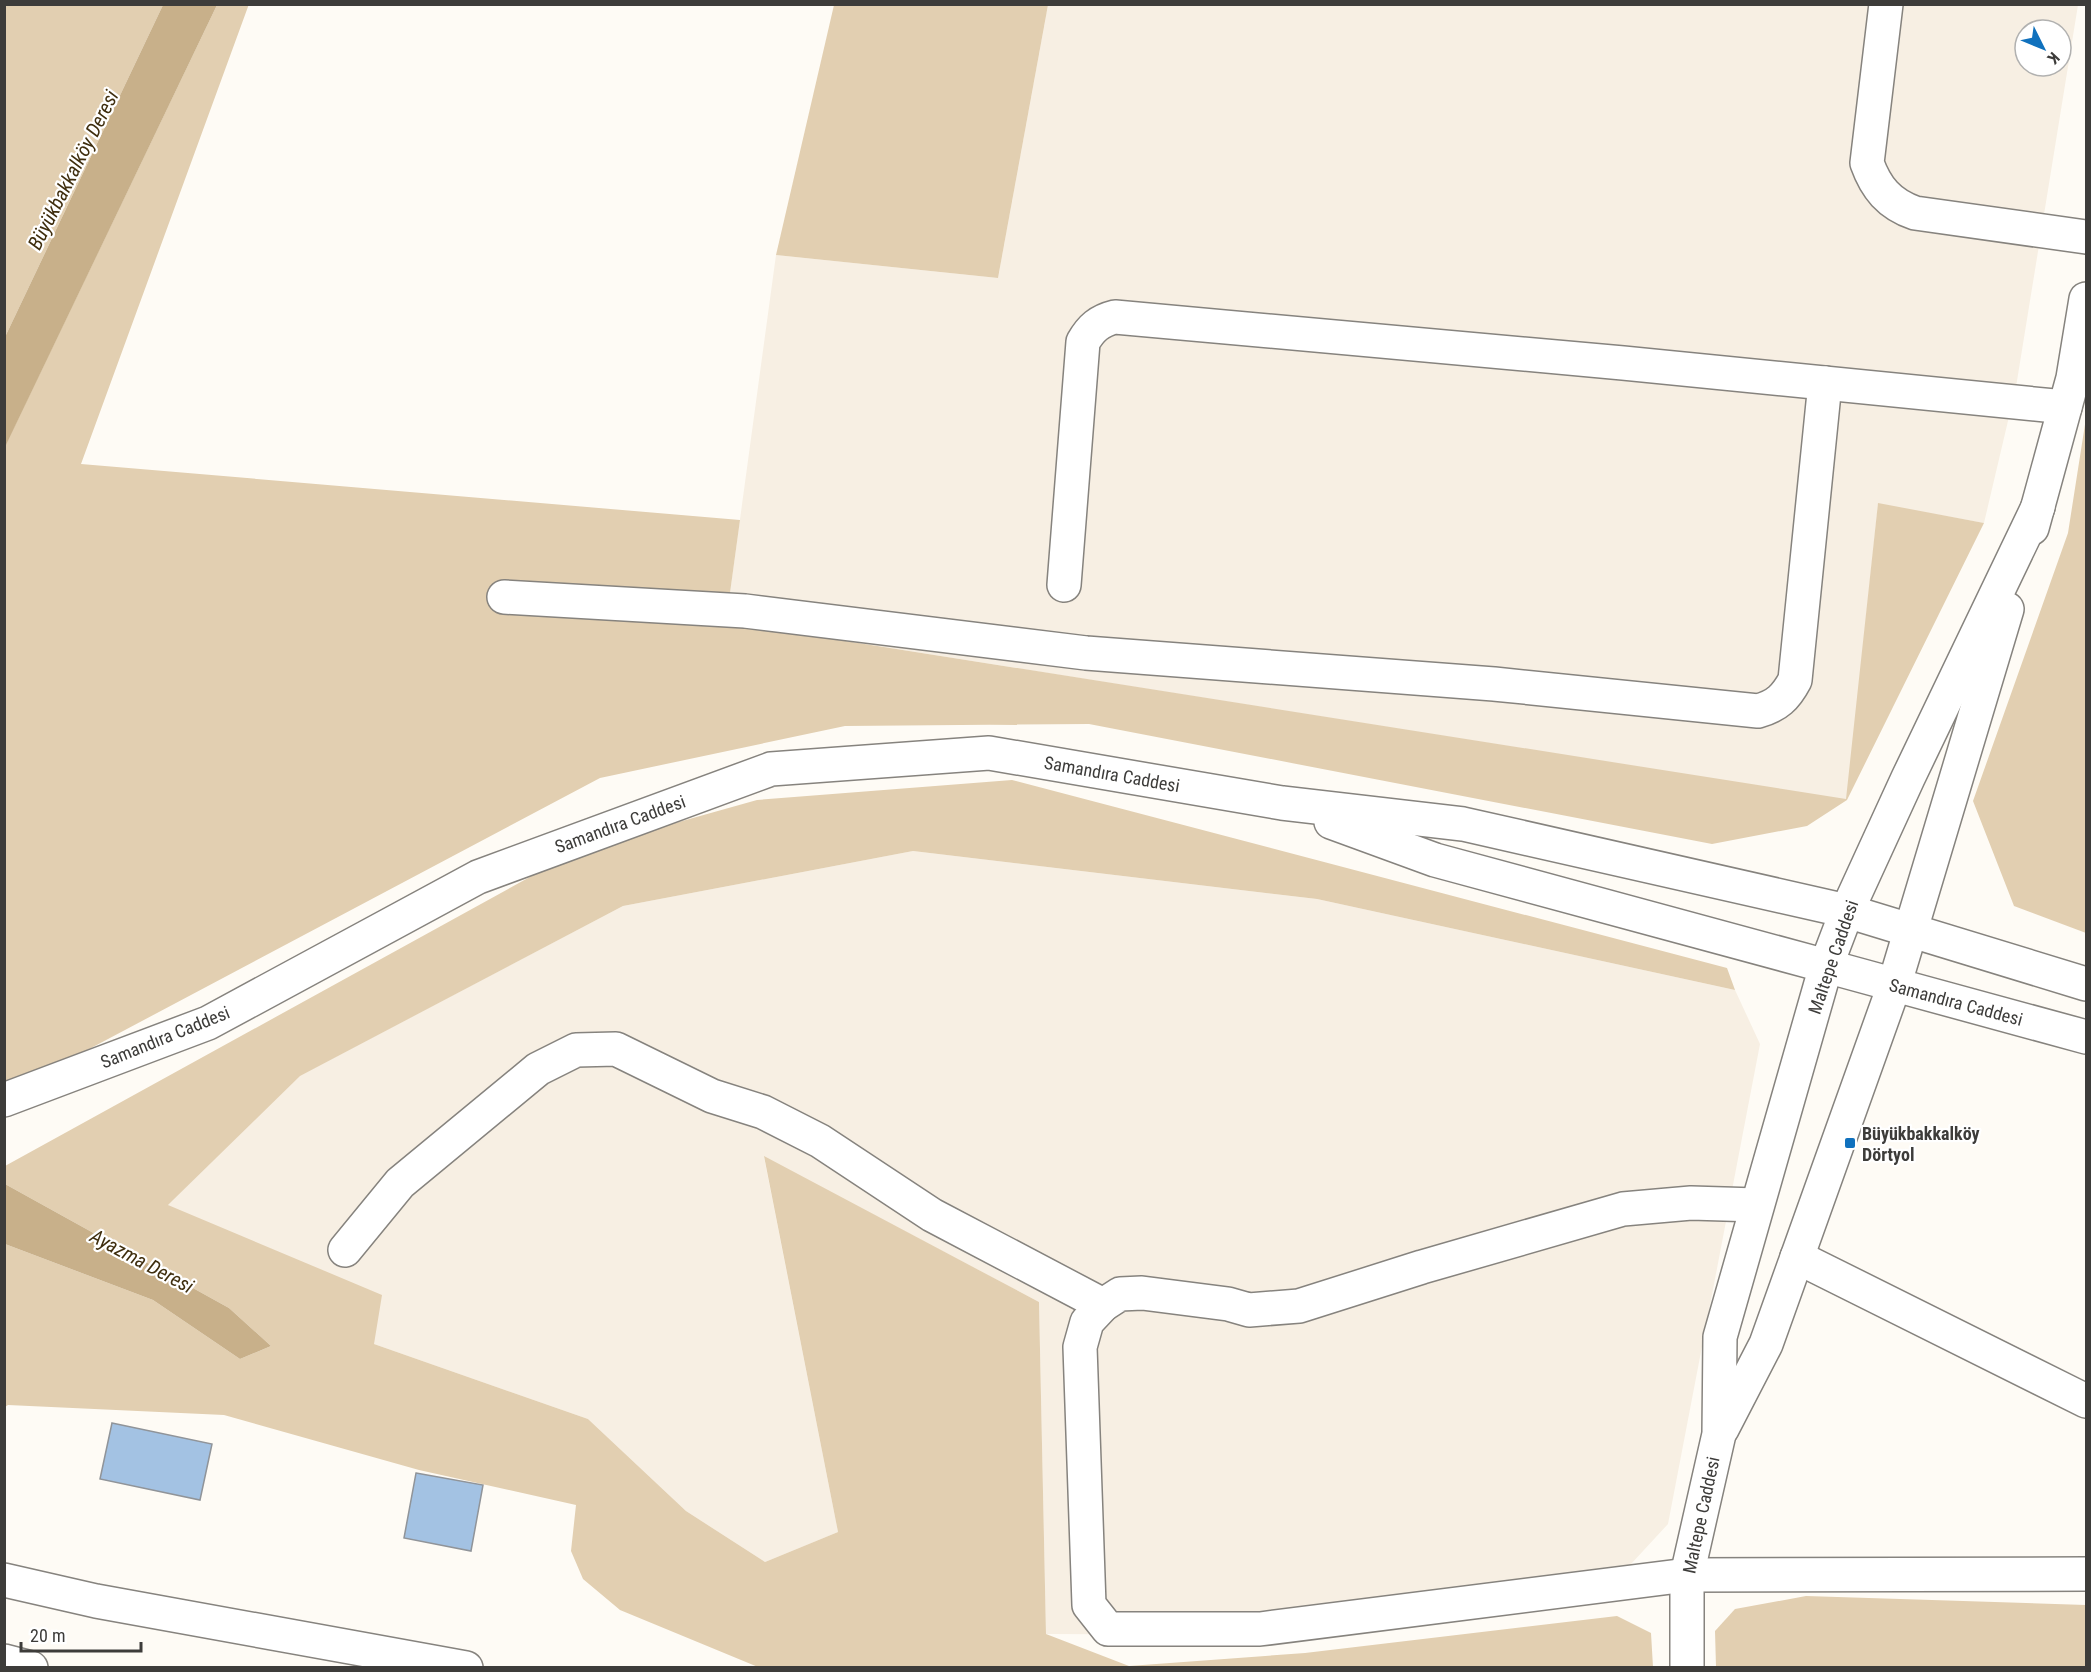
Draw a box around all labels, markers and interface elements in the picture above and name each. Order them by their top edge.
north arrow [2013,18,2073,78]
text: K [2044,48,2064,68]
water label: Büyükbakkalköy Deresi [22,86,124,254]
street label: Samandıra Caddesi [1043,752,1181,796]
street label: Samandıra Caddesi [552,791,688,857]
street label: Maltepe Caddesi [1804,897,1862,1017]
street label: Samandıra Caddesi [1887,974,2025,1030]
street label: Samandıra Caddesi [97,1002,233,1072]
place label: Büyükbakkalköy Dörtyol [1862,1123,1979,1165]
marker: Büyükbakkalköy Dörtyol [1843,1136,1857,1150]
water label: Ayazma Deresi [86,1223,198,1298]
street label: Maltepe Caddesi [1678,1455,1724,1575]
scale bar [21,1615,141,1653]
text: 20 m [30,1625,65,1646]

